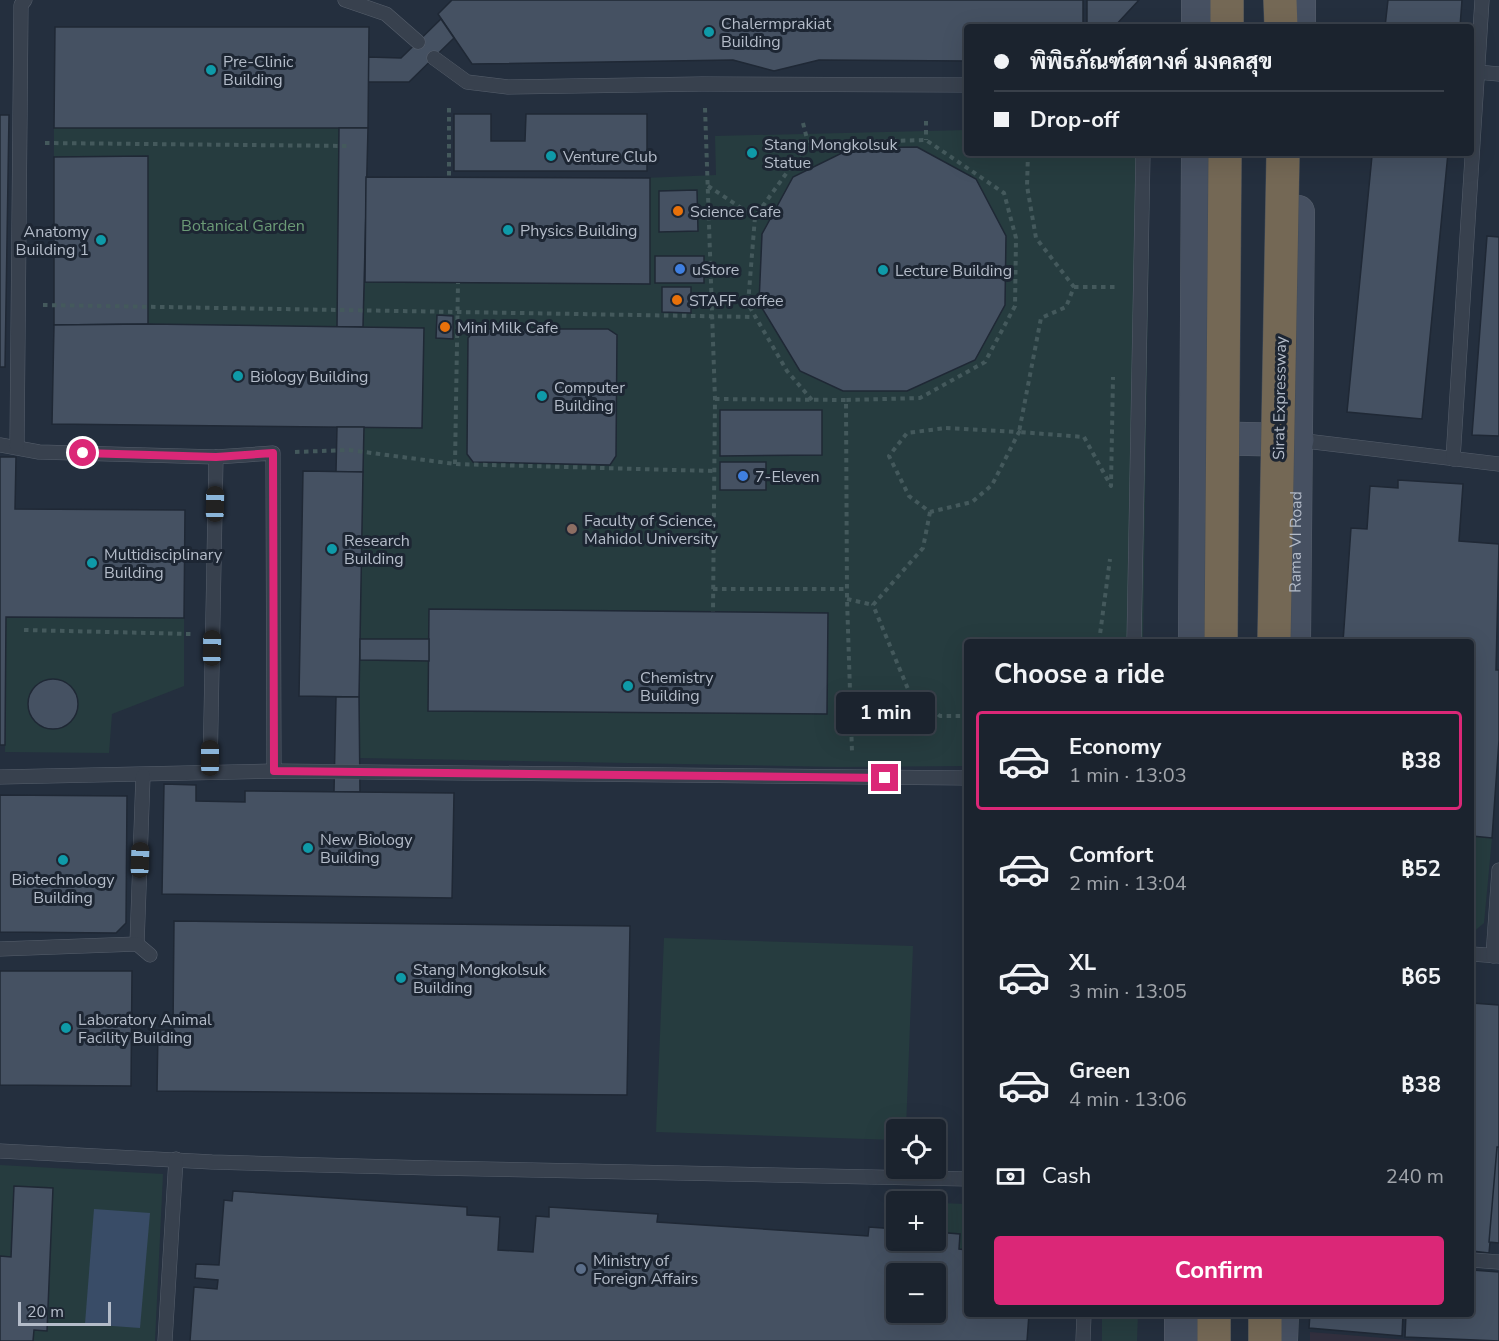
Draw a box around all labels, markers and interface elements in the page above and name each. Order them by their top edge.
place label: Chalermprakiat Building [721,13,832,53]
marker: Chalermprakiat Building [702,25,716,39]
text: พิพิธภัณฑ์สตางค์ มงคลสุข [1030,47,1272,77]
place label: Pre-Clinic Building [223,51,294,91]
marker: Pre-Clinic Building [204,63,218,77]
text: Drop-off [1030,105,1119,135]
place label: Stang Mongkolsuk Statue [764,134,899,174]
place label: Venture Club [562,146,657,168]
marker: Stang Mongkolsuk Statue [745,146,759,160]
marker: Venture Club [544,149,558,163]
place label: Science Cafe [690,201,781,223]
marker: Science Cafe [671,204,685,218]
park label: Botanical Garden [181,215,305,237]
place label: Physics Building [520,220,638,242]
place label: Anatomy Building 1 [16,221,90,261]
marker: Physics Building [501,223,515,237]
marker: Anatomy Building 1 [94,233,108,247]
place label: uStore [692,259,739,281]
place label: Lecture Building [895,260,1012,282]
marker: uStore [673,262,687,276]
marker: Lecture Building [876,263,890,277]
place label: STAFF coffee [689,290,784,312]
marker: STAFF coffee [670,293,684,307]
place label: Mini Milk Cafe [457,317,558,339]
marker: Mini Milk Cafe [438,320,452,334]
street label: Sirat Expressway [1268,335,1292,460]
place label: Biology Building [250,366,368,388]
marker: Biology Building [231,369,245,383]
place label: Computer Building [554,377,625,417]
marker: Computer Building [535,389,549,403]
route start [69,439,96,466]
place label: 7-Eleven [755,466,820,488]
marker: 7-Eleven [736,469,750,483]
car [206,486,224,522]
street label: Rama VI Road [1284,491,1307,593]
place label: Faculty of Science, Mahidol University [584,510,719,550]
marker: Faculty of Science, Mahidol University [565,522,579,536]
place label: Research Building [344,530,410,570]
marker: Research Building [325,542,339,556]
place label: Multidisciplinary Building [104,544,223,584]
marker: Multidisciplinary Building [85,556,99,570]
car [203,630,221,666]
text: Choose a ride [994,656,1165,693]
place label: Chemistry Building [640,667,714,707]
marker: Chemistry Building [621,679,635,693]
callout: 1 min [836,691,934,733]
text: 1 min [860,699,911,726]
text: Economy [1069,732,1161,762]
icon: car [997,734,1051,788]
car [201,740,219,776]
text: ฿38 [1401,746,1441,776]
text: 1 min · 13:03 [1069,762,1187,789]
route end [871,764,898,791]
place label: New Biology Building [320,829,413,869]
text: Comfort [1069,840,1153,870]
marker: New Biology Building [301,841,315,855]
car [130,842,150,878]
icon: car [997,842,1051,896]
marker: Biotechnology Building [56,853,70,867]
text: ฿52 [1401,854,1441,884]
place label: Biotechnology Building [11,869,115,909]
text: 2 min · 13:04 [1069,870,1187,897]
text: XL [1069,948,1096,978]
icon: car [997,950,1051,1004]
place label: Stang Mongkolsuk Building [413,959,548,999]
text: ฿65 [1401,962,1441,992]
marker: Stang Mongkolsuk Building [394,971,408,985]
text: 3 min · 13:05 [1069,978,1187,1005]
place label: Laboratory Animal Facility Building [78,1009,212,1049]
marker: Laboratory Animal Facility Building [59,1021,73,1035]
text: Green [1069,1056,1130,1086]
icon: car [997,1058,1051,1112]
text: ฿38 [1401,1070,1441,1100]
text: 4 min · 13:06 [1069,1086,1187,1113]
map controls [886,1119,946,1323]
button: locate [886,1119,946,1179]
icon: cash [994,1160,1027,1193]
text: Cash [1042,1161,1091,1191]
text: 240 m [1386,1163,1444,1190]
button: + [886,1191,946,1251]
button: Confirm [994,1236,1444,1305]
place label: Ministry of Foreign Affairs [593,1250,698,1290]
marker: Ministry of Foreign Affairs [574,1262,588,1276]
button: − [886,1263,946,1323]
scale bar [18,1299,111,1326]
text: 20 m [27,1301,64,1323]

